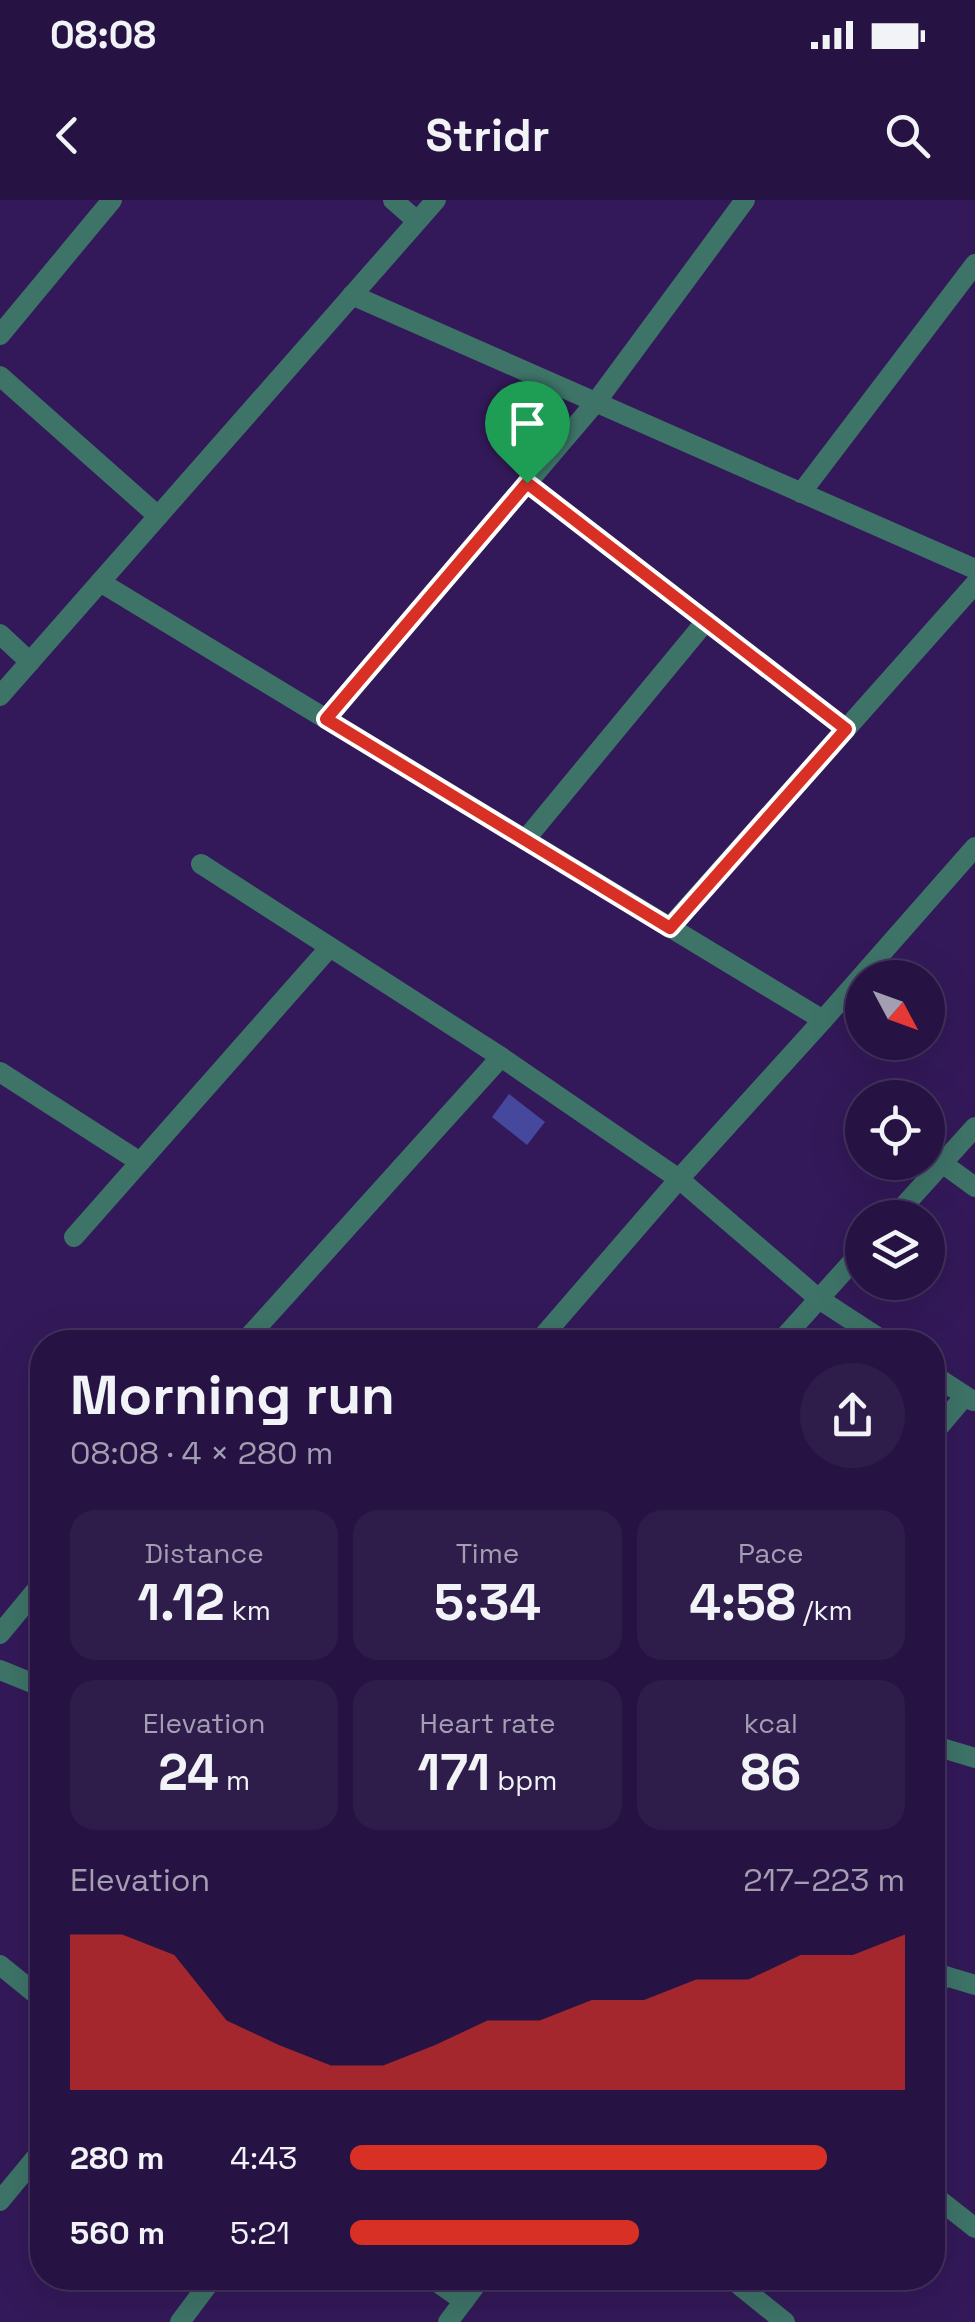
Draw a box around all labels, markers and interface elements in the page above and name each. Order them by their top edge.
text: 08:08 [50,11,156,59]
text: Stridr [425,107,550,164]
icon: back [40,108,95,163]
icon: search [880,108,935,163]
pin [485,381,570,484]
icon: arrive [500,396,555,451]
north arrow [845,960,945,1060]
map controls [845,960,945,1300]
button: locate [845,1080,945,1180]
button: layers [845,1200,945,1300]
text: Morning run [70,1360,395,1430]
button: share [800,1363,905,1468]
text: 08:08 · 4 × 280 m [70,1433,333,1473]
text: Distance [145,1535,264,1571]
text: Time [456,1535,519,1571]
text: Pace [738,1535,804,1571]
text: 1.12 [137,1571,225,1635]
text: 5:34 [434,1571,541,1635]
text: 4:58 [689,1571,796,1635]
text: km [225,1592,271,1628]
text: /km [796,1592,853,1628]
text: Elevation [143,1705,266,1741]
text: Heart rate [420,1705,555,1741]
text: kcal [744,1705,798,1741]
text: 24 [158,1741,219,1805]
text: 171 [418,1741,490,1805]
text: 86 [740,1741,801,1805]
text: m [219,1762,250,1798]
text: bpm [490,1762,557,1798]
text: Elevation [70,1860,210,1900]
text: 217–223 m [743,1860,905,1900]
text: 280 m [70,2138,164,2178]
text: 4:43 [230,2138,297,2178]
text: 560 m [70,2213,165,2253]
text: 5:21 [230,2213,290,2253]

